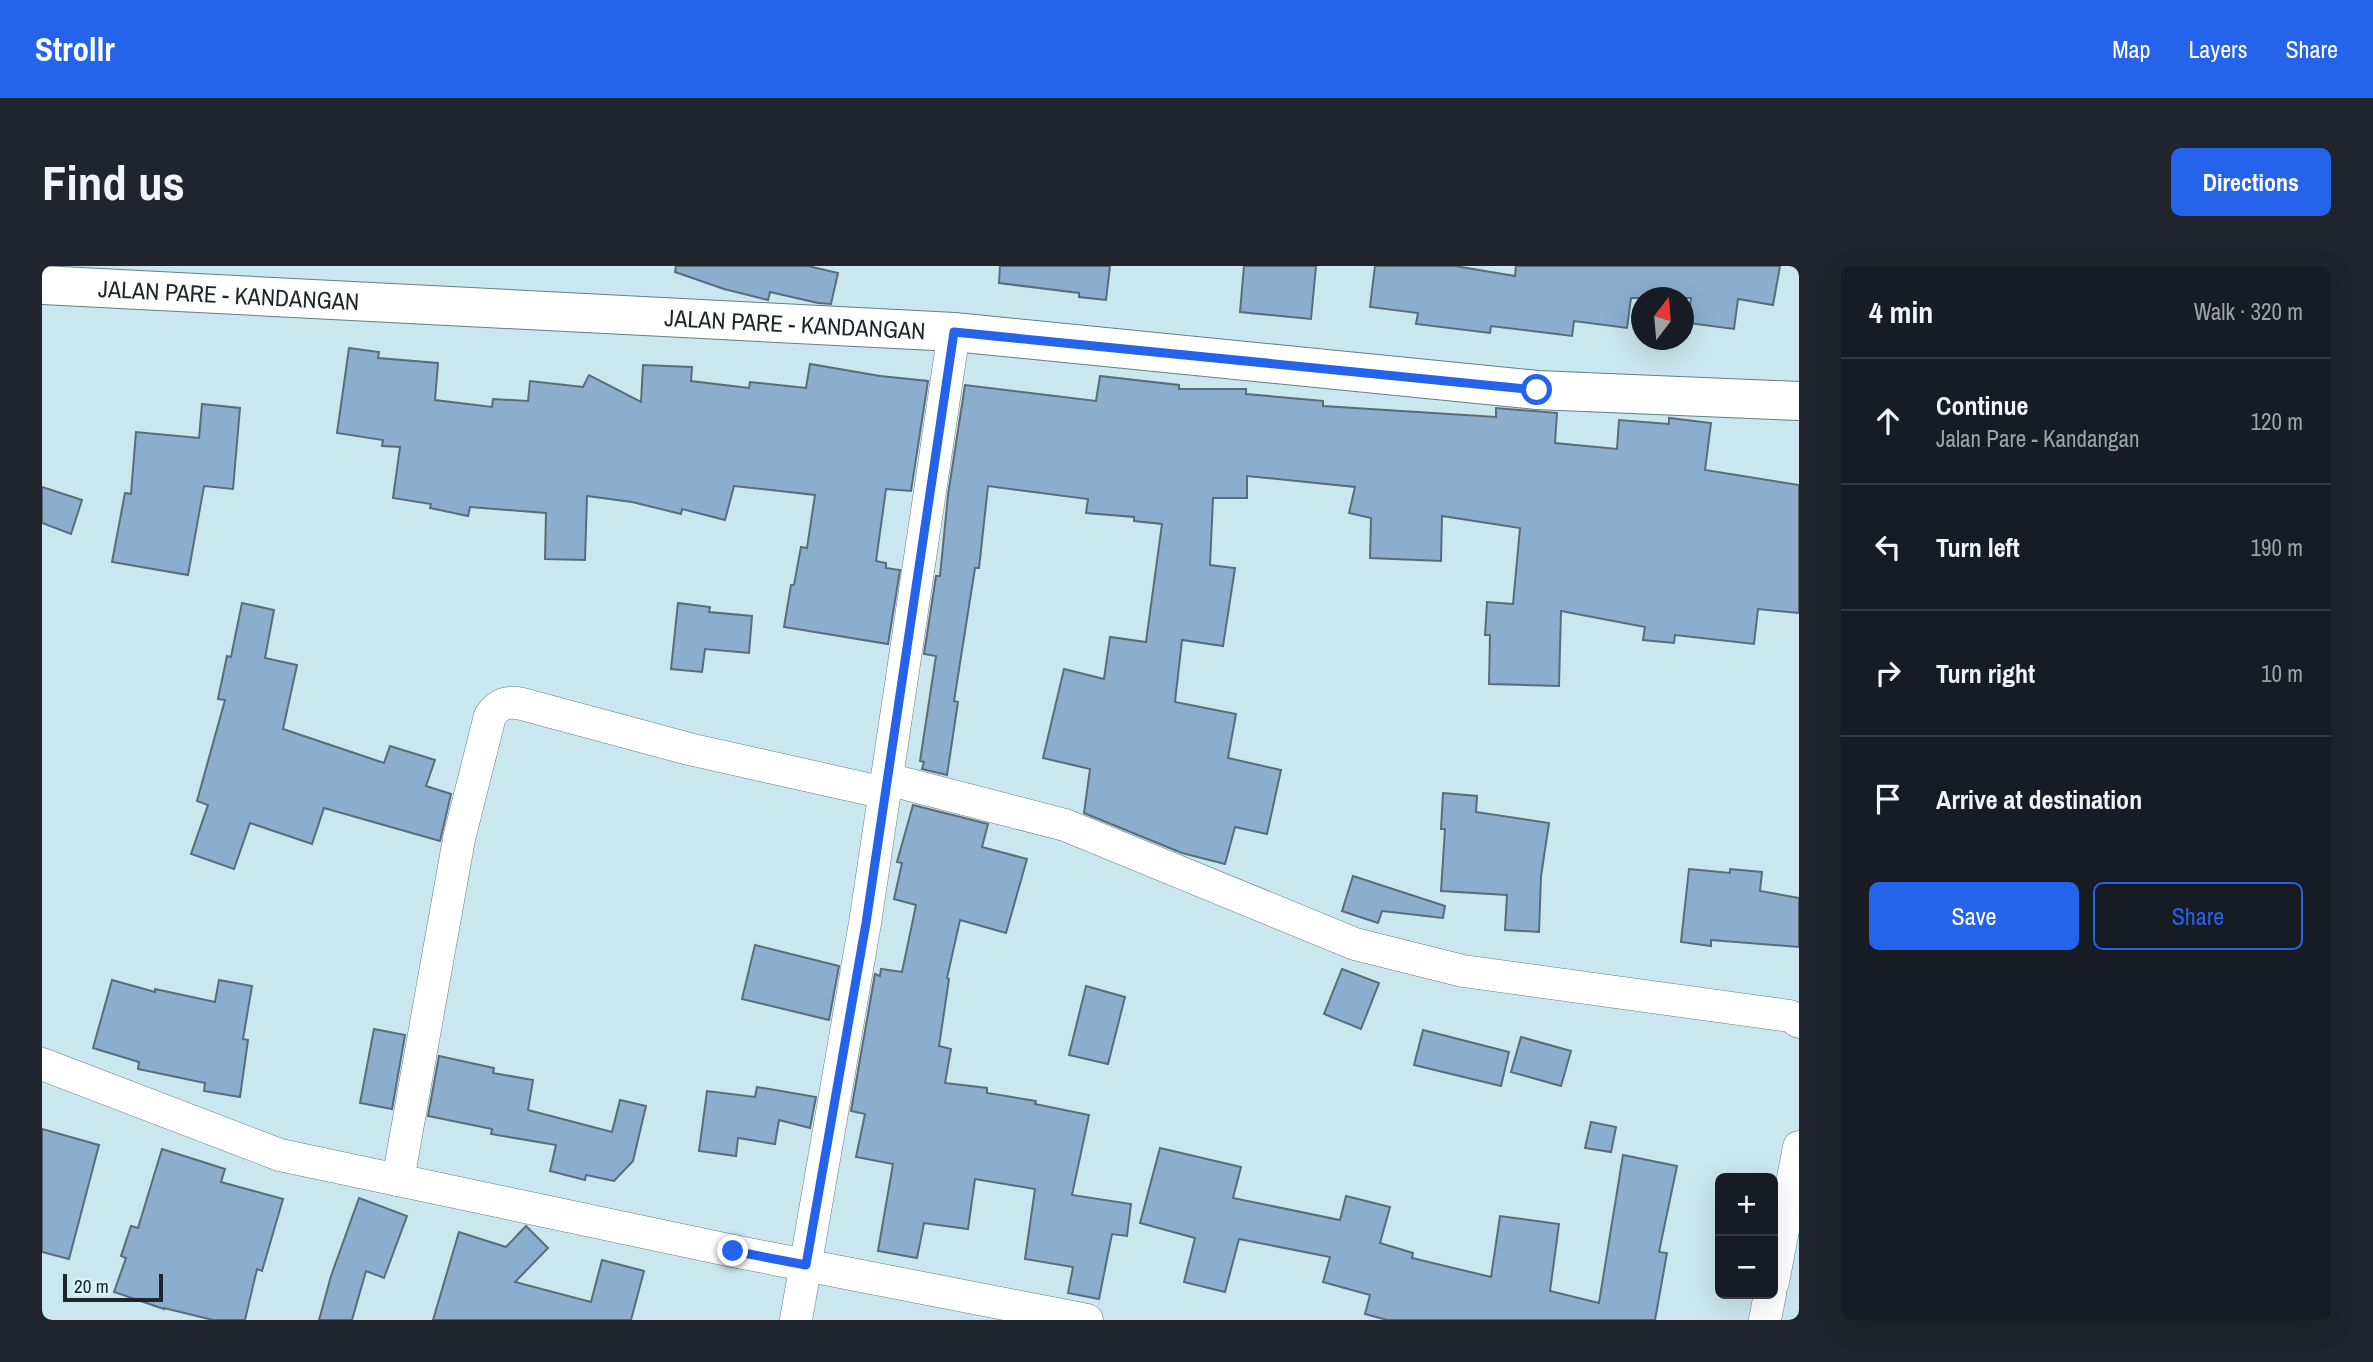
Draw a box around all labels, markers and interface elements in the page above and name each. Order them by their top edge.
text: Strollr [35,27,115,71]
text: Map [2112,33,2150,65]
text: Layers [2188,33,2247,65]
text: Share [2285,33,2338,65]
button: Directions [2171,148,2331,216]
text: Find us [42,149,185,215]
street label: JALAN PARE - KANDANGAN [97,272,360,317]
north arrow [1631,287,1694,350]
text: 4 min [1869,292,1933,332]
text: Walk · 320 m [2194,296,2303,327]
street label: JALAN PARE - KANDANGAN [664,301,926,347]
route start [1521,374,1552,405]
text: Continue [1936,388,2028,423]
icon: ahead [1869,402,1907,440]
text: 120 m [2251,406,2303,437]
text: Jalan Pare - Kandangan [1936,423,2139,454]
icon: left [1869,528,1907,566]
text: Turn left [1936,530,2020,565]
text: 190 m [2251,532,2303,563]
icon: right [1869,654,1907,692]
text: Turn right [1936,656,2035,691]
text: 10 m [2261,658,2303,689]
icon: arrive [1869,780,1907,818]
text: Arrive at destination [1936,782,2142,817]
button: Save [1869,882,2079,950]
button: Share [2093,882,2303,950]
map controls [1715,1173,1778,1299]
button: + [1715,1173,1778,1236]
route end [717,1235,748,1266]
button: − [1715,1236,1778,1299]
scale bar [63,1271,163,1303]
text: 20 m [74,1273,109,1299]

